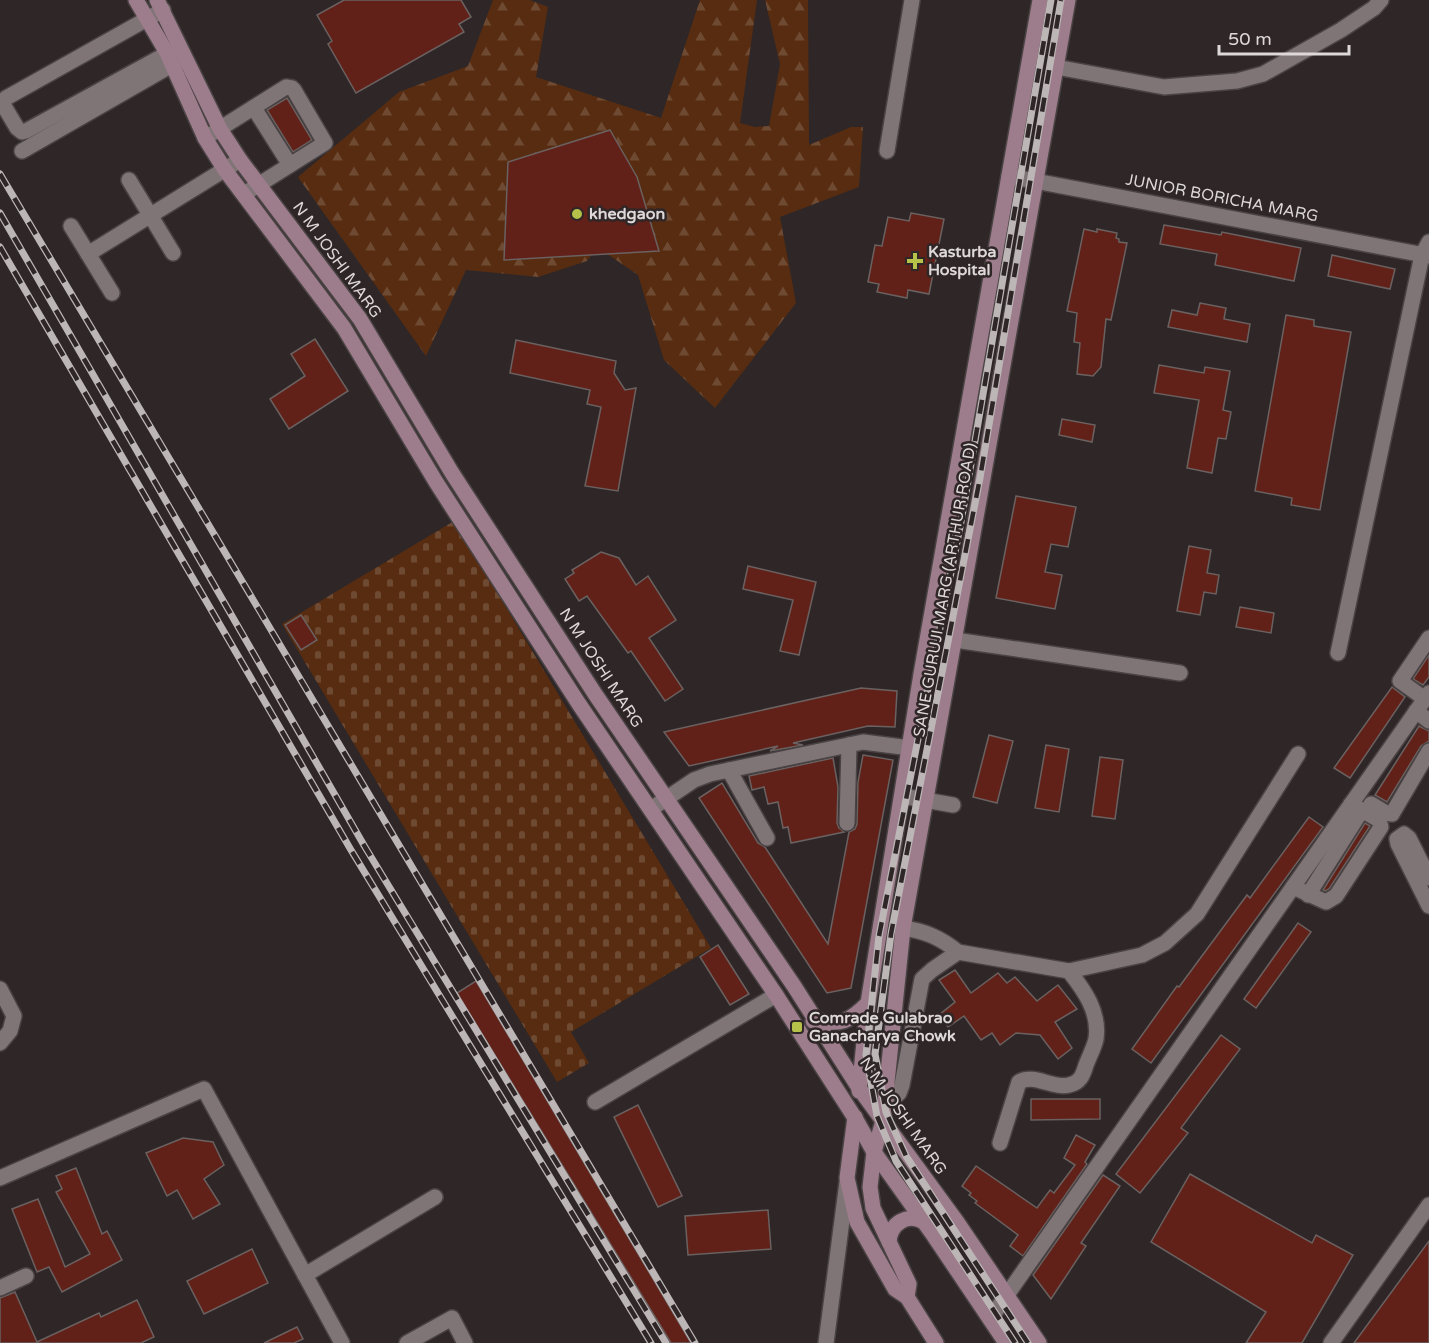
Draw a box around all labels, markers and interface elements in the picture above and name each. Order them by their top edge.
scale bar [1219,18,1350,56]
text: 50 m [1228,28,1272,50]
street label: JUNIOR BORICHA MARG [1124,170,1320,226]
street label: N M JOSHI MARG [288,198,386,322]
place label: khedgaon [589,204,665,224]
marker: khedgaon [570,207,584,221]
place label: Kasturba Hospital [928,242,996,280]
marker: Kasturba Hospital [906,252,924,270]
street label: SANE GURUJI MARG (ARTHUR ROAD) [909,441,981,739]
street label: N M JOSHI MARG [555,604,647,732]
place label: Comrade Gulabrao Ganacharya Chowk [809,1008,956,1046]
marker: Comrade Gulabrao Ganacharya Chowk [790,1020,804,1034]
street label: N M JOSHI MARG [855,1053,951,1179]

